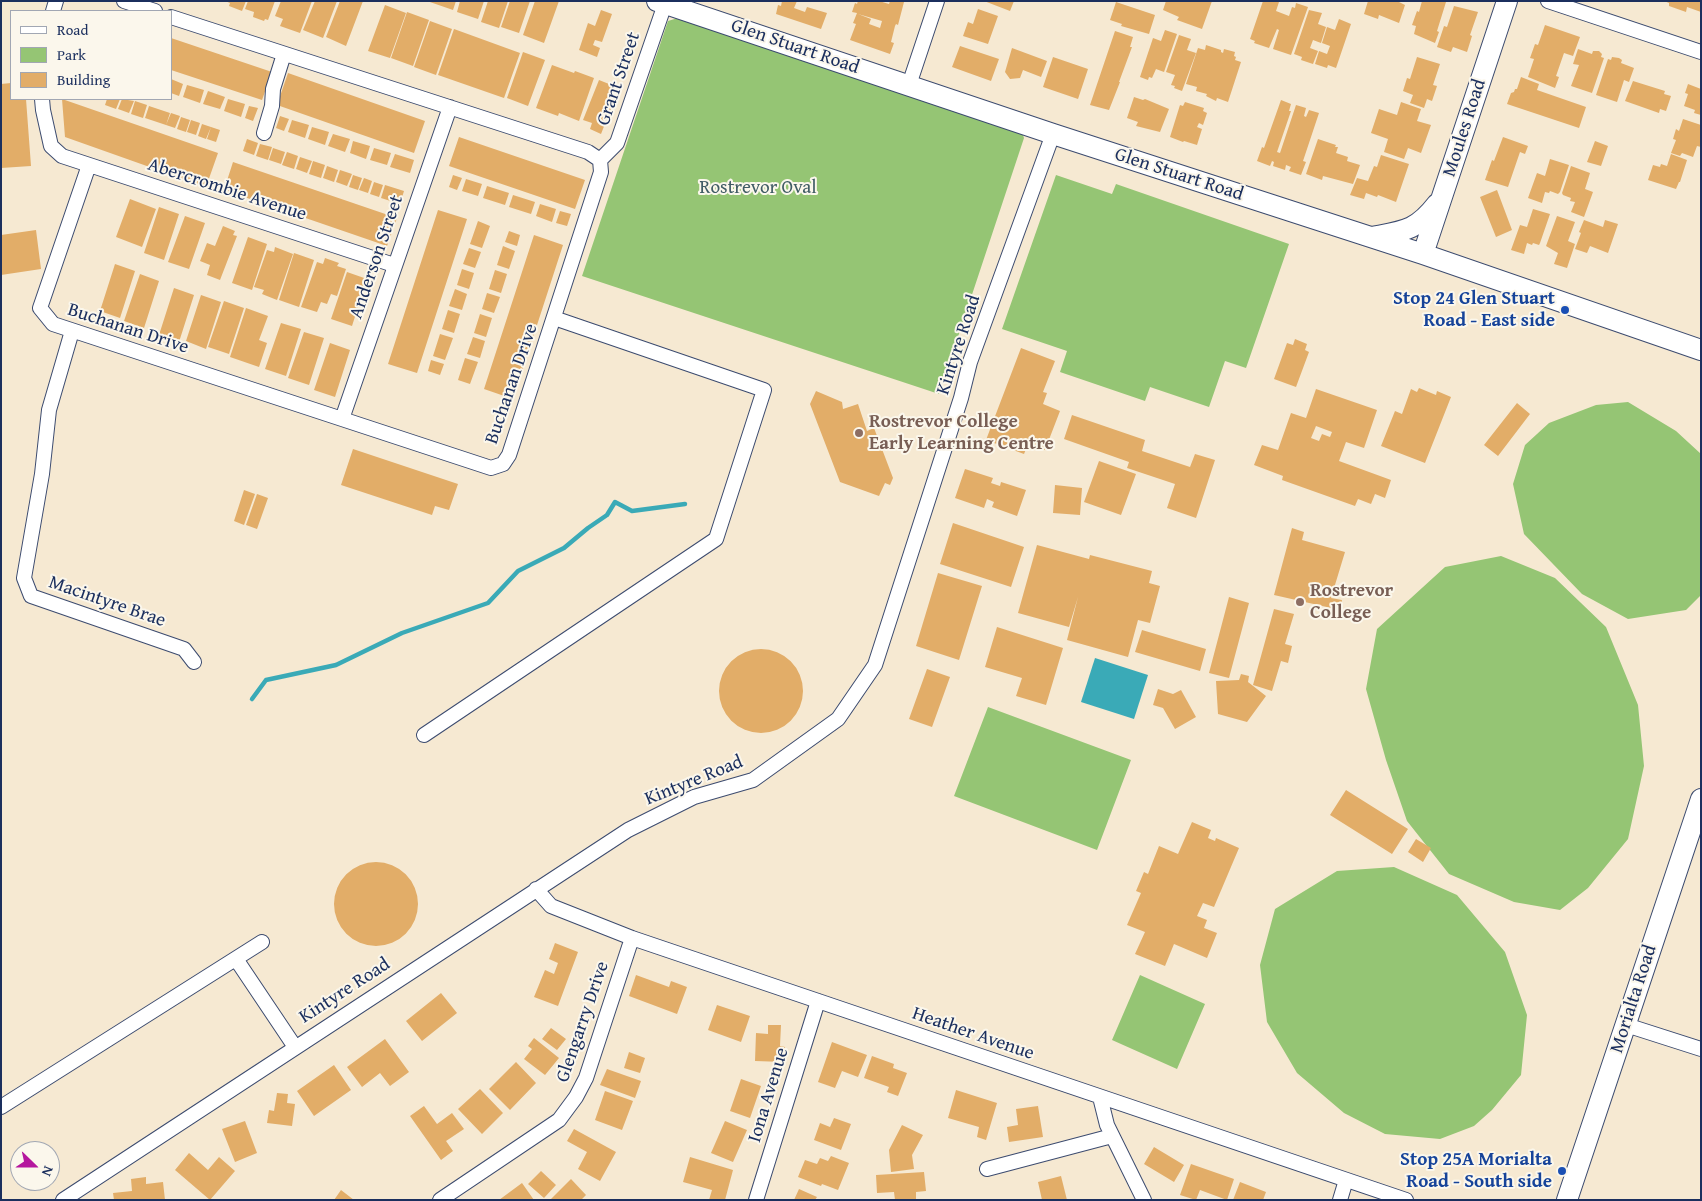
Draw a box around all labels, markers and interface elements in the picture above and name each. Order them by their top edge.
legend [10,10,172,100]
street label: Glen Stuart Road [728,14,862,80]
text: Road [57,19,88,40]
street label: Grant Street [592,29,646,129]
text: Park [57,44,86,65]
text: Building [57,69,110,90]
street label: Moules Road [1439,76,1491,180]
street label: Glen Stuart Road [1112,143,1246,207]
street label: Abercrombie Avenue [145,154,309,226]
park label: Rostrevor Oval [699,177,817,199]
street label: Anderson Street [345,192,409,322]
place label: Stop 24 Glen Stuart Road - East side [1393,288,1555,332]
street label: Kintyre Road [932,292,986,398]
street label: Buchanan Drive [65,299,191,359]
marker: Stop 24 Glen Stuart Road - East side [1559,304,1571,316]
street label: Buchanan Drive [481,321,543,447]
place label: Rostrevor College Early Learning Centre [869,411,1054,455]
marker: Rostrevor College Early Learning Centre [853,427,865,439]
street label: Macintyre Brae [46,571,168,633]
place label: Rostrevor College [1310,580,1393,624]
marker: Rostrevor College [1294,596,1306,608]
street label: Kintyre Road [642,751,746,811]
street label: Morialta Road [1606,942,1662,1056]
street label: Kintyre Road [295,953,395,1029]
street label: Glengarry Drive [552,958,614,1086]
street label: Heather Avenue [909,1003,1037,1065]
street label: Iona Avenue [744,1045,794,1145]
north arrow [10,1141,60,1191]
place label: Stop 25A Morialta Road - South side [1400,1149,1552,1193]
text: N [37,1163,59,1179]
marker: Stop 25A Morialta Road - South side [1556,1165,1568,1177]

